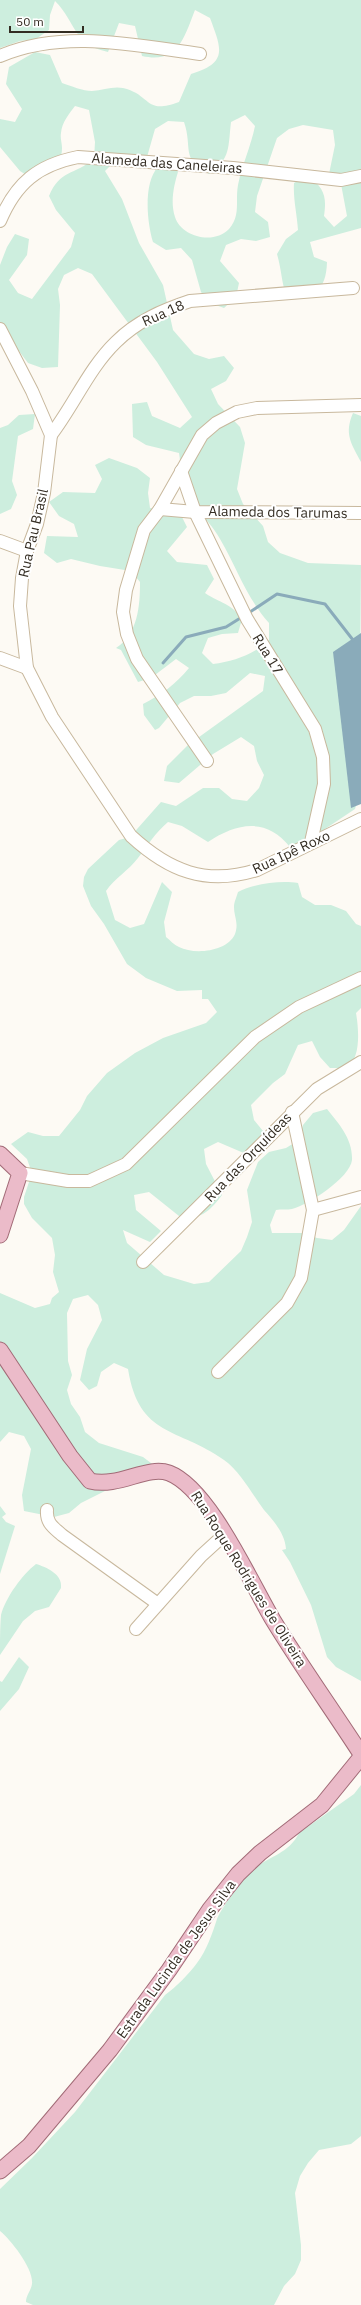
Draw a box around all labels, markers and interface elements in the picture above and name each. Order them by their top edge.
scale bar [10,8,83,34]
text: 50 m [16,14,44,29]
street label: Alameda das Caneleiras [91,149,243,177]
street label: Rua 18 [139,296,187,330]
street label: Rua Pau Brasil [14,487,52,579]
street label: Alameda dos Tarumas [208,502,348,522]
street label: Rua 17 [249,630,287,678]
street label: Rua Ipê Roxo [249,826,333,878]
street label: Rua das Orquídeas [201,1108,296,1206]
street label: Rua Roque Rodrigues de Oliveira [187,1487,311,1671]
street label: Estrada Lucinda de Jesus Silva [112,1876,240,2042]

